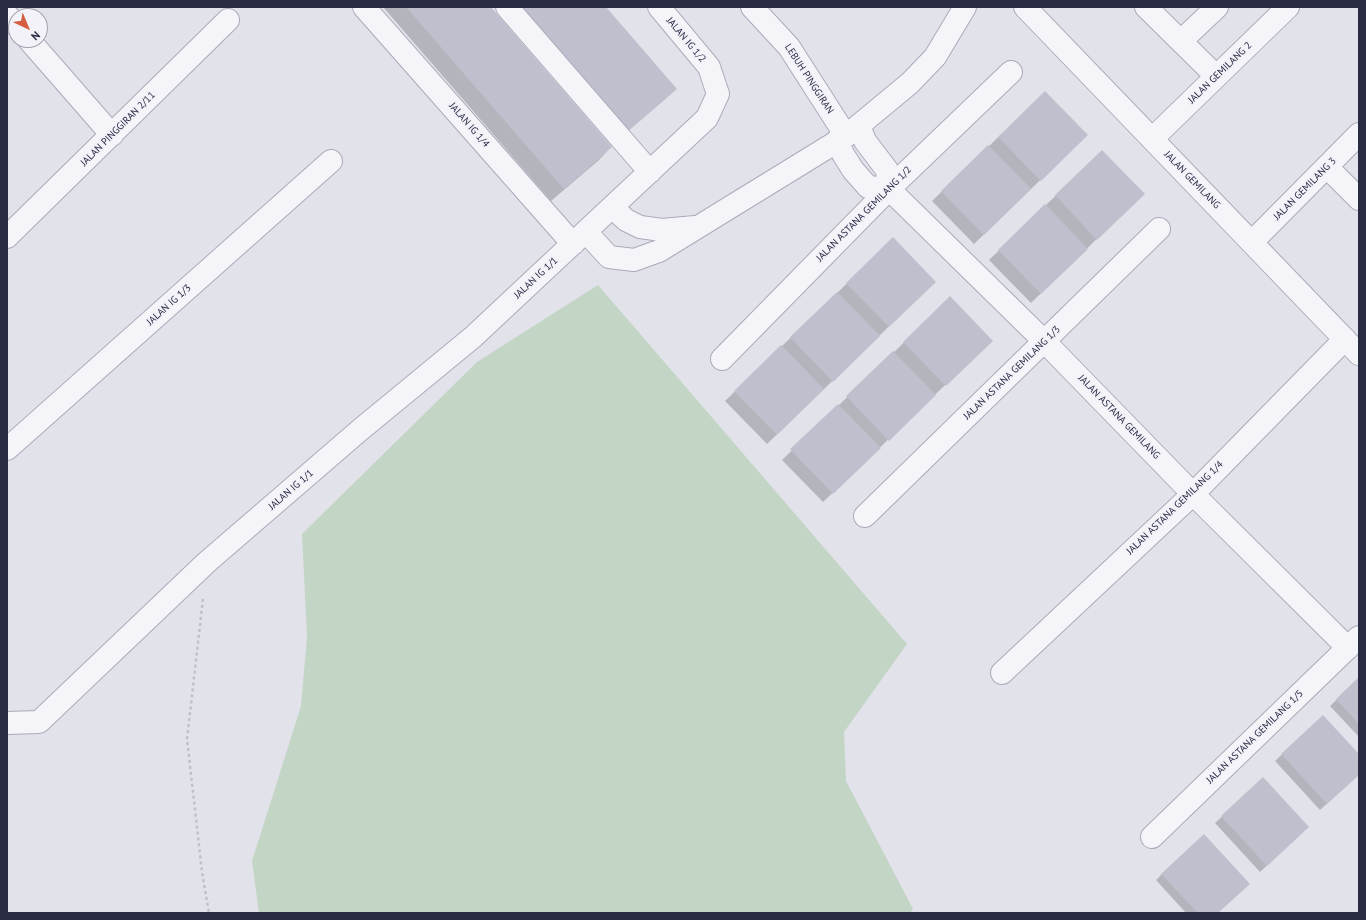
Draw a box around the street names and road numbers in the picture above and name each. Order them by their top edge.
street label: JALAN IG 1/2 [664,15,708,65]
street label: JALAN GEMILANG 2 [1186,40,1254,106]
street label: LEBUH PINGGIRAN [782,42,836,116]
street label: JALAN PINGGIRAN 2/11 [78,89,158,169]
street label: JALAN IG 1/4 [446,100,492,150]
street label: JALAN GEMILANG [1161,149,1223,211]
street label: JALAN GEMILANG 3 [1271,155,1339,223]
street label: JALAN ASTANA GEMILANG 1/2 [814,164,914,264]
street label: JALAN IG 1/1 [512,255,560,301]
street label: JALAN IG 1/3 [144,282,194,328]
street label: JALAN ASTANA GEMILANG 1/3 [961,324,1063,422]
street label: JALAN ASTANA GEMILANG [1076,372,1162,462]
street label: JALAN ASTANA GEMILANG 1/4 [1124,459,1226,557]
street label: JALAN IG 1/1 [266,467,316,513]
street label: JALAN ASTANA GEMILANG 1/5 [1204,688,1306,786]

